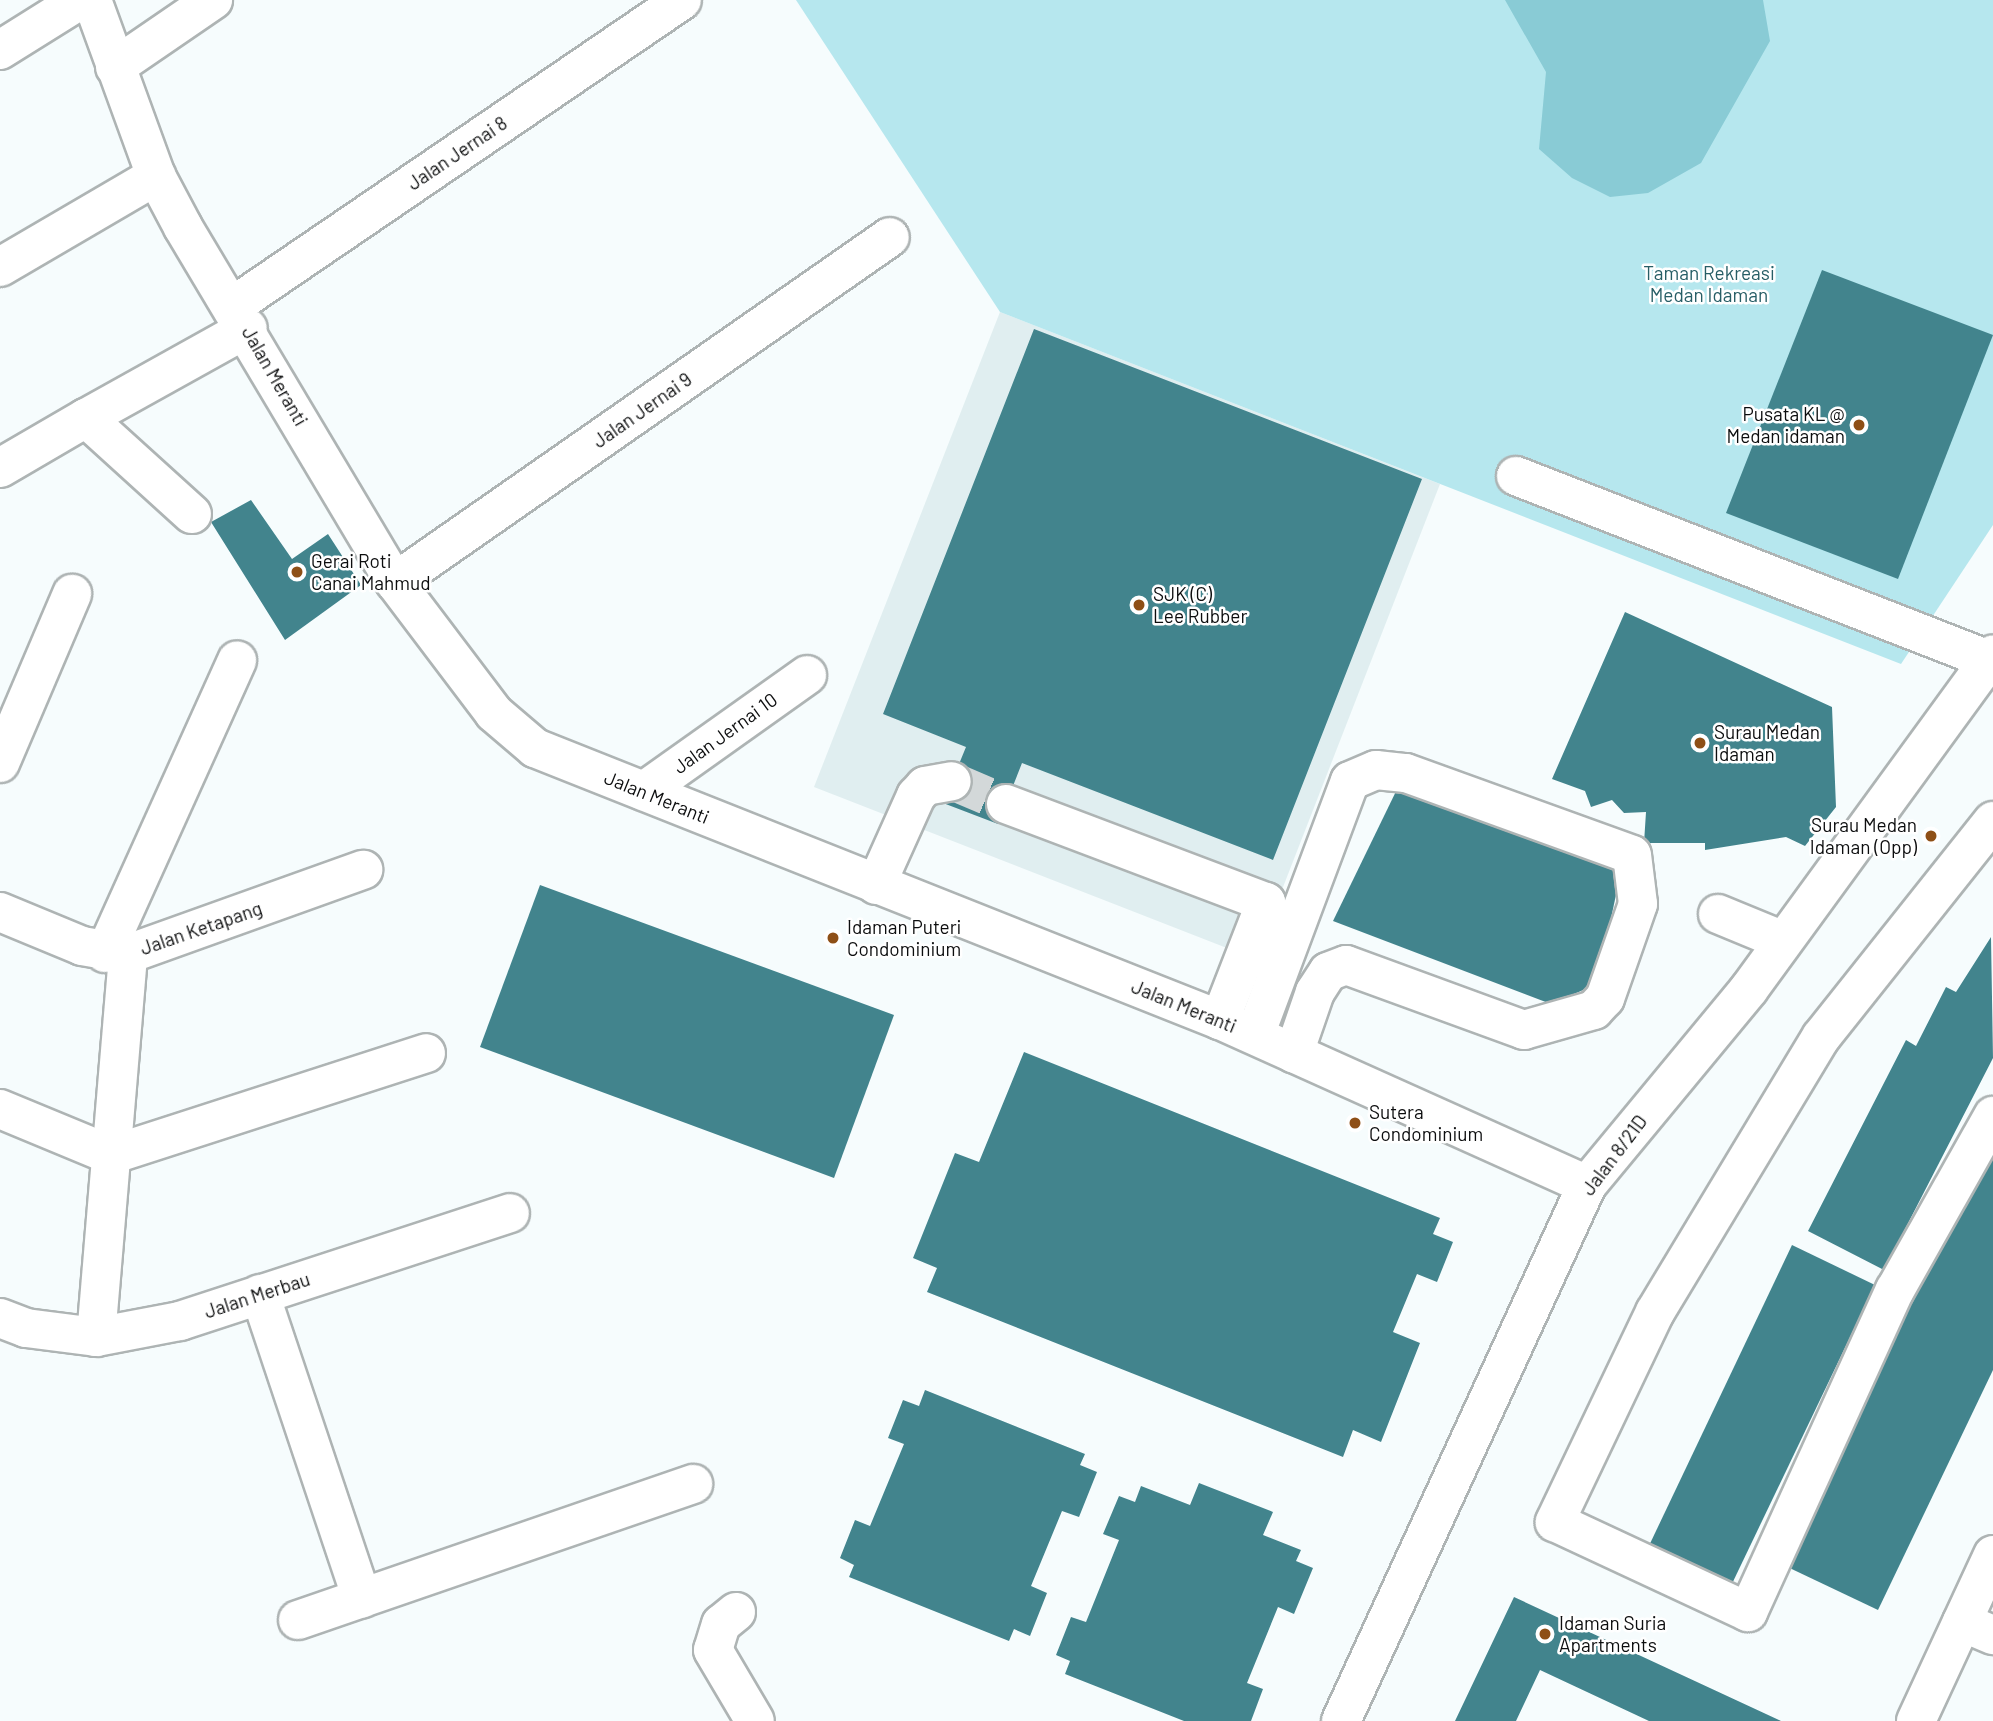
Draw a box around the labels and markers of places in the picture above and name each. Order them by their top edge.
place label: Pusata KL @ Medan idaman [1727,403,1845,447]
marker: Pusata KL @ Medan idaman [1851,417,1867,433]
place label: Gerai Roti Canai Mahmud [311,550,431,594]
marker: Gerai Roti Canai Mahmud [289,564,305,580]
place label: SJK (C) Lee Rubber [1153,583,1247,627]
marker: SJK (C) Lee Rubber [1131,597,1147,613]
place label: Surau Medan Idaman [1714,721,1820,765]
marker: Surau Medan Idaman [1692,735,1708,751]
place label: Surau Medan Idaman (Opp) [1810,814,1917,858]
marker: Surau Medan Idaman (Opp) [1923,828,1939,844]
place label: Idaman Puteri Condominium [847,916,961,960]
marker: Idaman Puteri Condominium [825,930,841,946]
place label: Sutera Condominium [1369,1101,1483,1145]
marker: Sutera Condominium [1347,1115,1363,1131]
place label: Idaman Suria Apartments [1559,1612,1666,1656]
marker: Idaman Suria Apartments [1537,1626,1553,1642]

